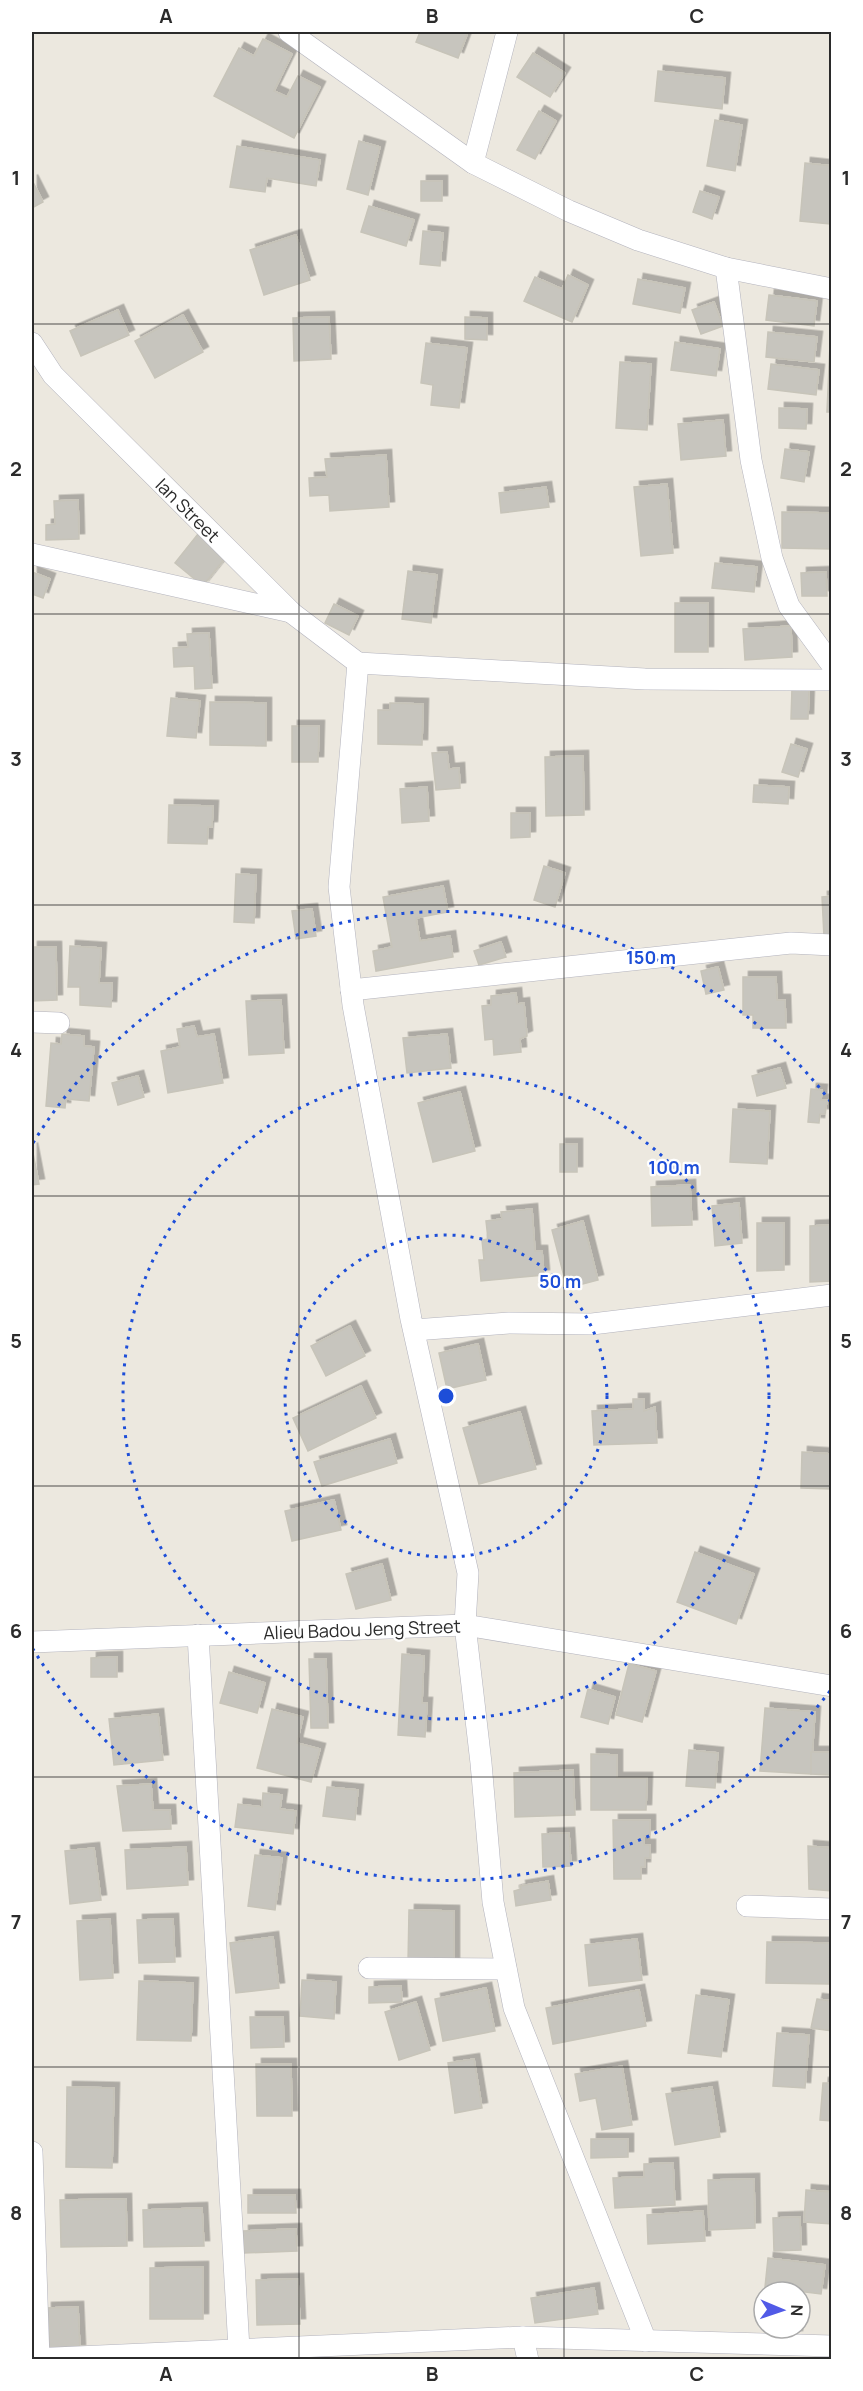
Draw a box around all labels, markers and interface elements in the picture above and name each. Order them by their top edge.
text: A [159,2,173,29]
text: B [426,2,439,29]
text: C [690,2,704,29]
text: 1 [12,164,20,191]
text: 1 [842,164,850,191]
text: 2 [10,455,22,482]
text: 2 [840,455,852,482]
street label: Ian Street [151,473,225,547]
text: 3 [10,745,22,772]
text: 3 [840,745,852,772]
text: 150 m [626,945,676,969]
text: 4 [10,1036,22,1063]
text: 4 [840,1036,852,1063]
text: 100 m [648,1155,700,1179]
text: 50 m [539,1269,581,1293]
text: 5 [10,1327,22,1354]
text: 5 [840,1327,852,1354]
centre of rings [436,1386,456,1406]
street label: Alieu Badou Jeng Street [263,1614,461,1644]
text: 6 [10,1617,22,1644]
text: 6 [840,1617,852,1644]
text: 7 [11,1908,21,1935]
text: 7 [841,1908,851,1935]
text: 8 [10,2199,22,2226]
text: 8 [840,2199,852,2226]
north arrow [752,2280,812,2340]
text: N [786,2304,808,2317]
text: A [159,2360,173,2387]
text: B [426,2360,439,2387]
text: C [690,2360,704,2387]

